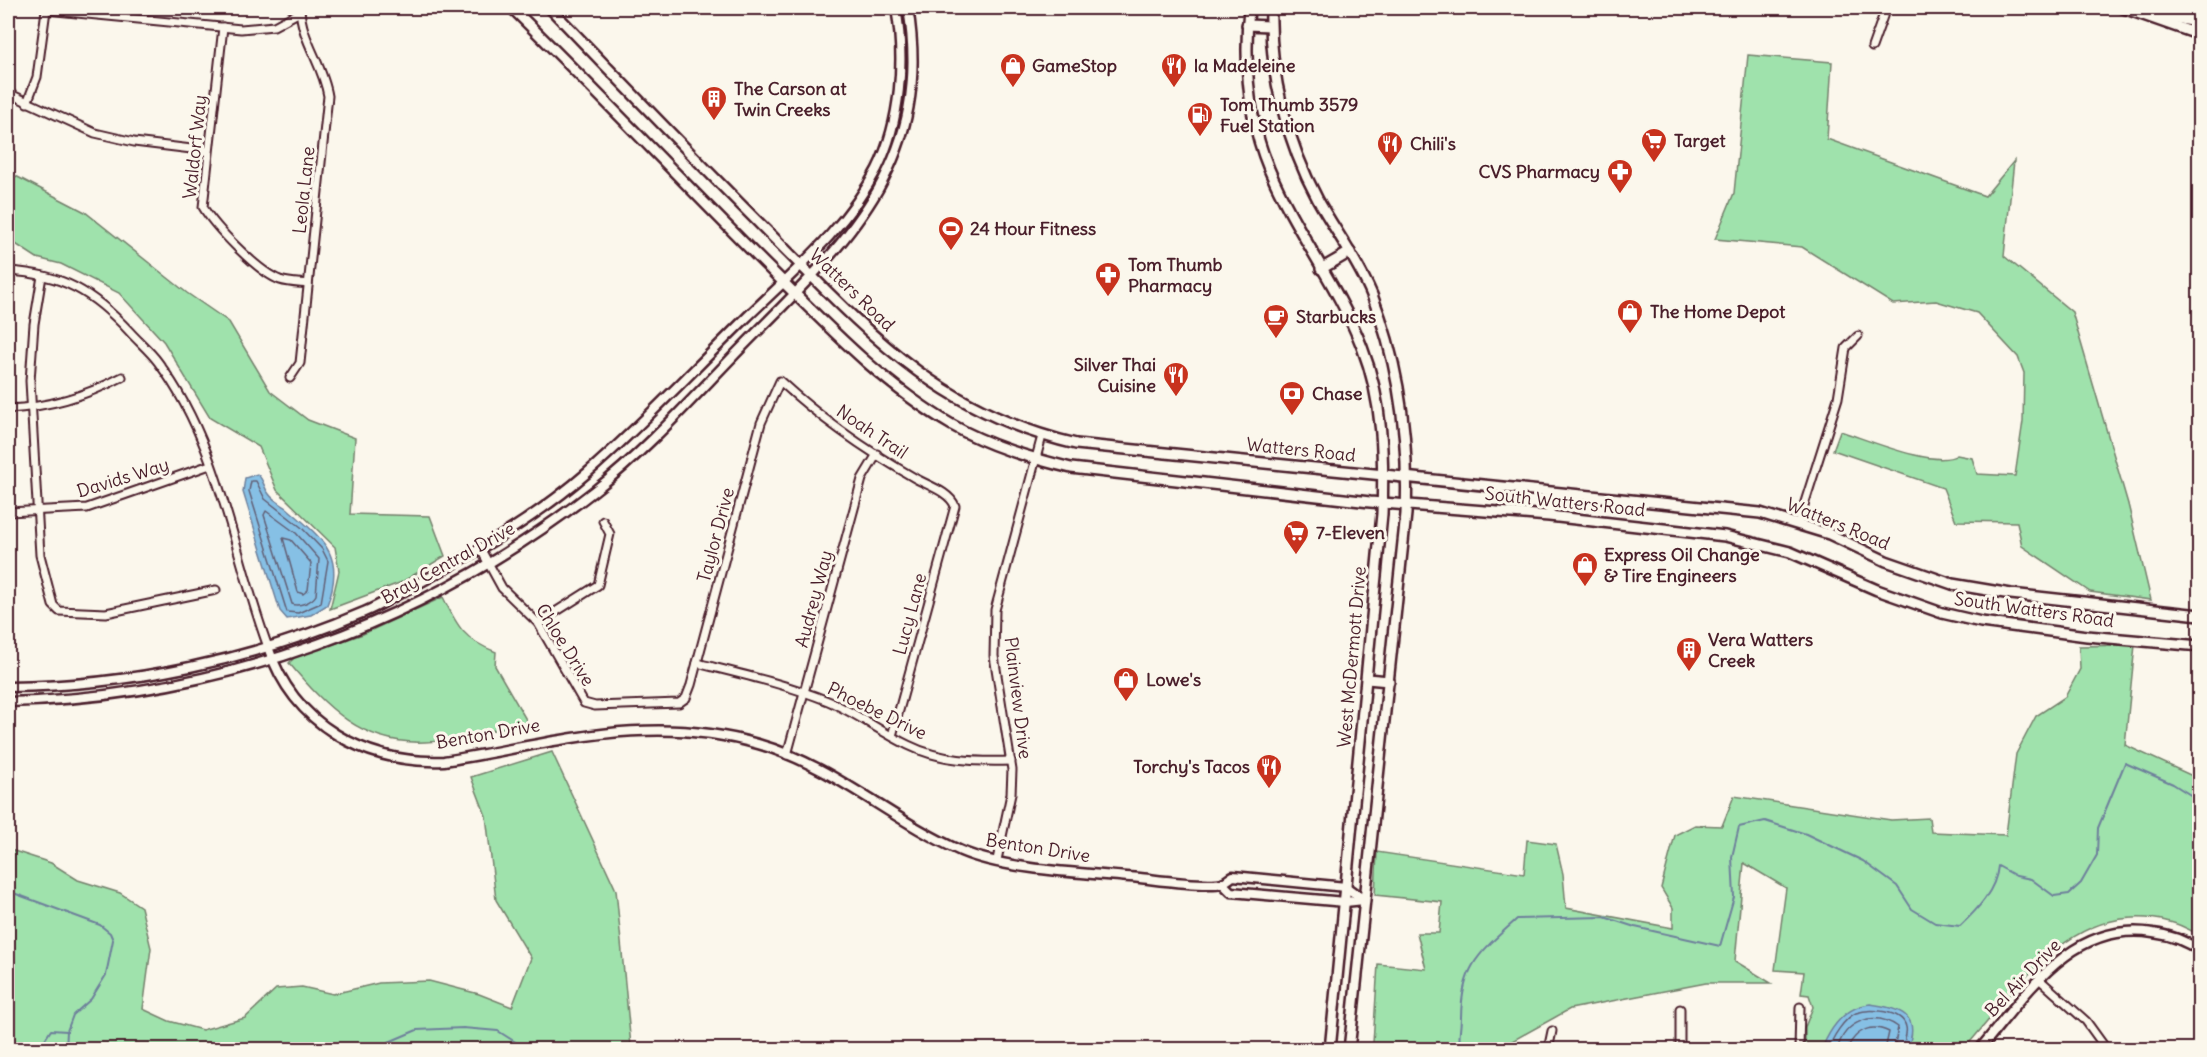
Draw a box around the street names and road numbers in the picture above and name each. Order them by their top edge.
street label: Waldorf Way [178,94,211,200]
street label: Leola Lane [287,145,320,235]
street label: Watters Road [805,243,900,336]
street label: Noah Trail [832,399,912,464]
street label: Watters Road [1245,432,1357,467]
street label: Davids Way [74,453,172,502]
street label: South Watters Road [1484,482,1647,521]
street label: Taylor Drive [692,485,739,585]
street label: Watters Road [1783,492,1894,555]
street label: Bray Central Drive [377,516,519,609]
street label: Audrey Way [789,548,838,650]
street label: West McDermott Drive [1332,565,1371,749]
street label: Lucy Lane [888,570,931,657]
street label: South Watters Road [1953,587,2116,632]
street label: Chloe Drive [531,599,600,690]
street label: Plainview Drive [1000,636,1037,760]
street label: Phoebe Drive [824,677,931,744]
street label: Benton Drive [434,713,542,754]
street label: Benton Drive [984,828,1092,867]
street label: Bel Air Drive [1980,934,2066,1021]

